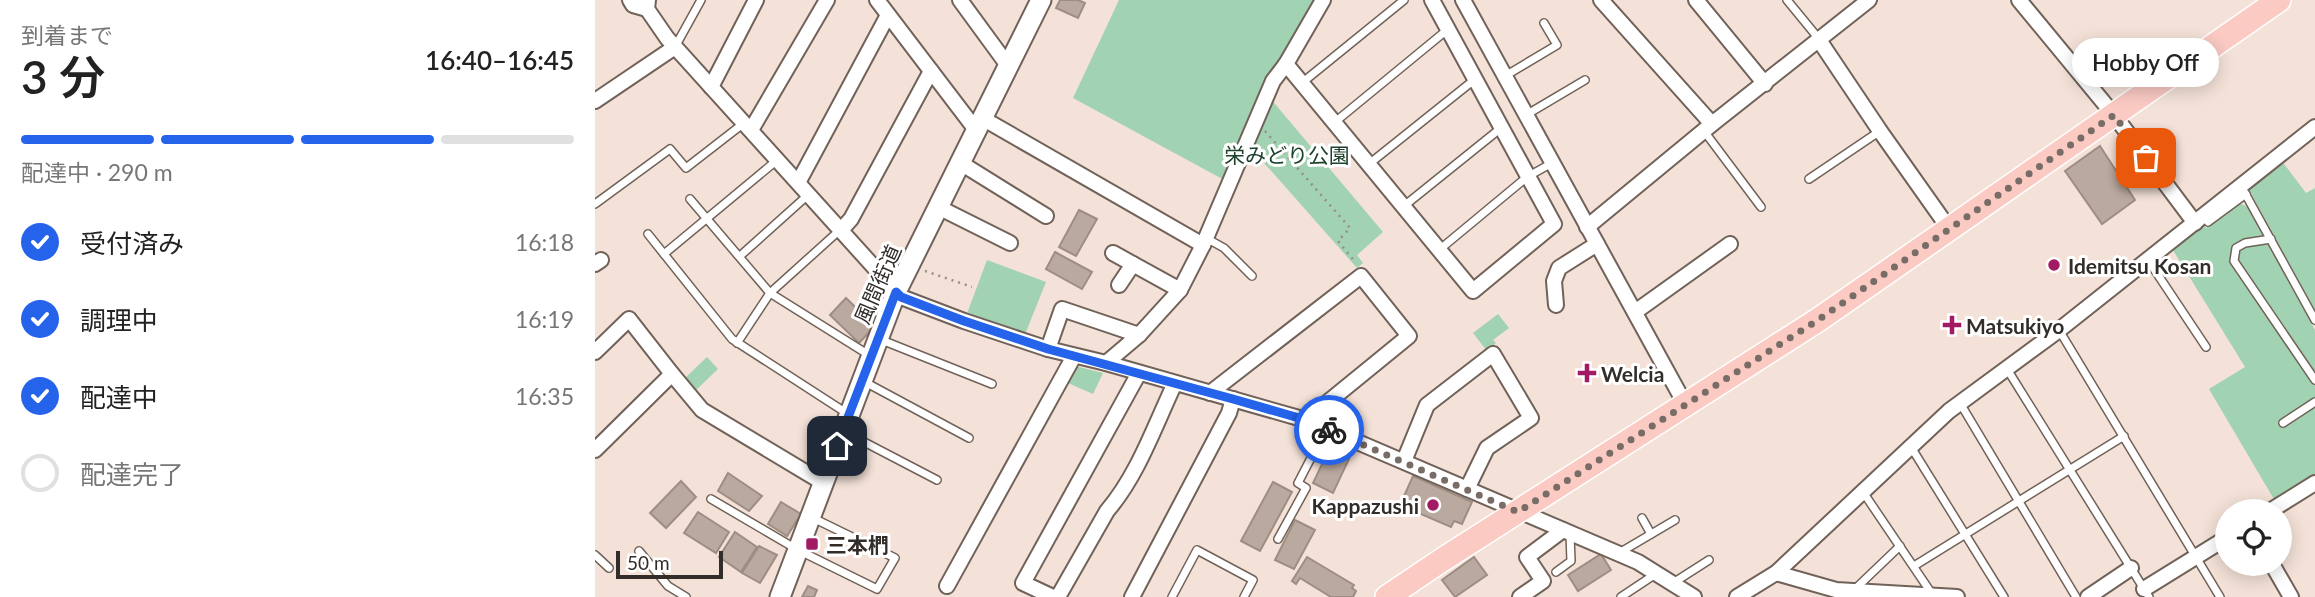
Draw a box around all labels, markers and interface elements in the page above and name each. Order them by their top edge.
text: 到着まで [21,21,113,49]
callout: Hobby Off [2073,39,2219,88]
text: 16:40–16:45 [425,44,574,76]
text: Hobby Off [2092,48,2199,76]
text: 3 分 [21,49,105,104]
pin [2116,128,2176,188]
icon: bag [2127,139,2165,177]
park label: 栄みどり公園 [1224,142,1350,167]
text: 配達中 · 290 m [21,158,173,186]
icon: check [21,223,59,261]
text: 受付済み [80,227,184,259]
text: 16:18 [515,228,574,256]
street label: 風間街道 [848,241,906,327]
place label: Idemitsu Kosan [2068,253,2211,278]
marker: Idemitsu Kosan [2046,257,2062,273]
icon: check [21,300,59,338]
text: 調理中 [80,304,158,336]
text: 16:19 [515,305,574,333]
place label: Matsukiyo [1966,313,2064,338]
marker: Matsukiyo [1944,317,1960,333]
place label: Welcia [1601,361,1664,386]
marker: Welcia [1579,365,1595,381]
icon: check [21,377,59,415]
text: 配達中 [80,381,158,413]
text: 16:35 [515,382,574,410]
courier [1294,395,1364,465]
icon: bike [1310,411,1348,449]
pin [807,416,867,476]
icon: home [818,427,856,465]
text: 配達完了 [80,458,184,490]
place label: Kappazushi [1312,493,1419,518]
marker: Kappazushi [1425,497,1441,513]
map controls [2215,499,2292,576]
button: locate [2215,499,2292,576]
place label: 三本椚 [826,532,889,557]
marker: 三本椚 [804,536,820,552]
scale bar [616,548,723,580]
text: 50 m [627,551,670,574]

